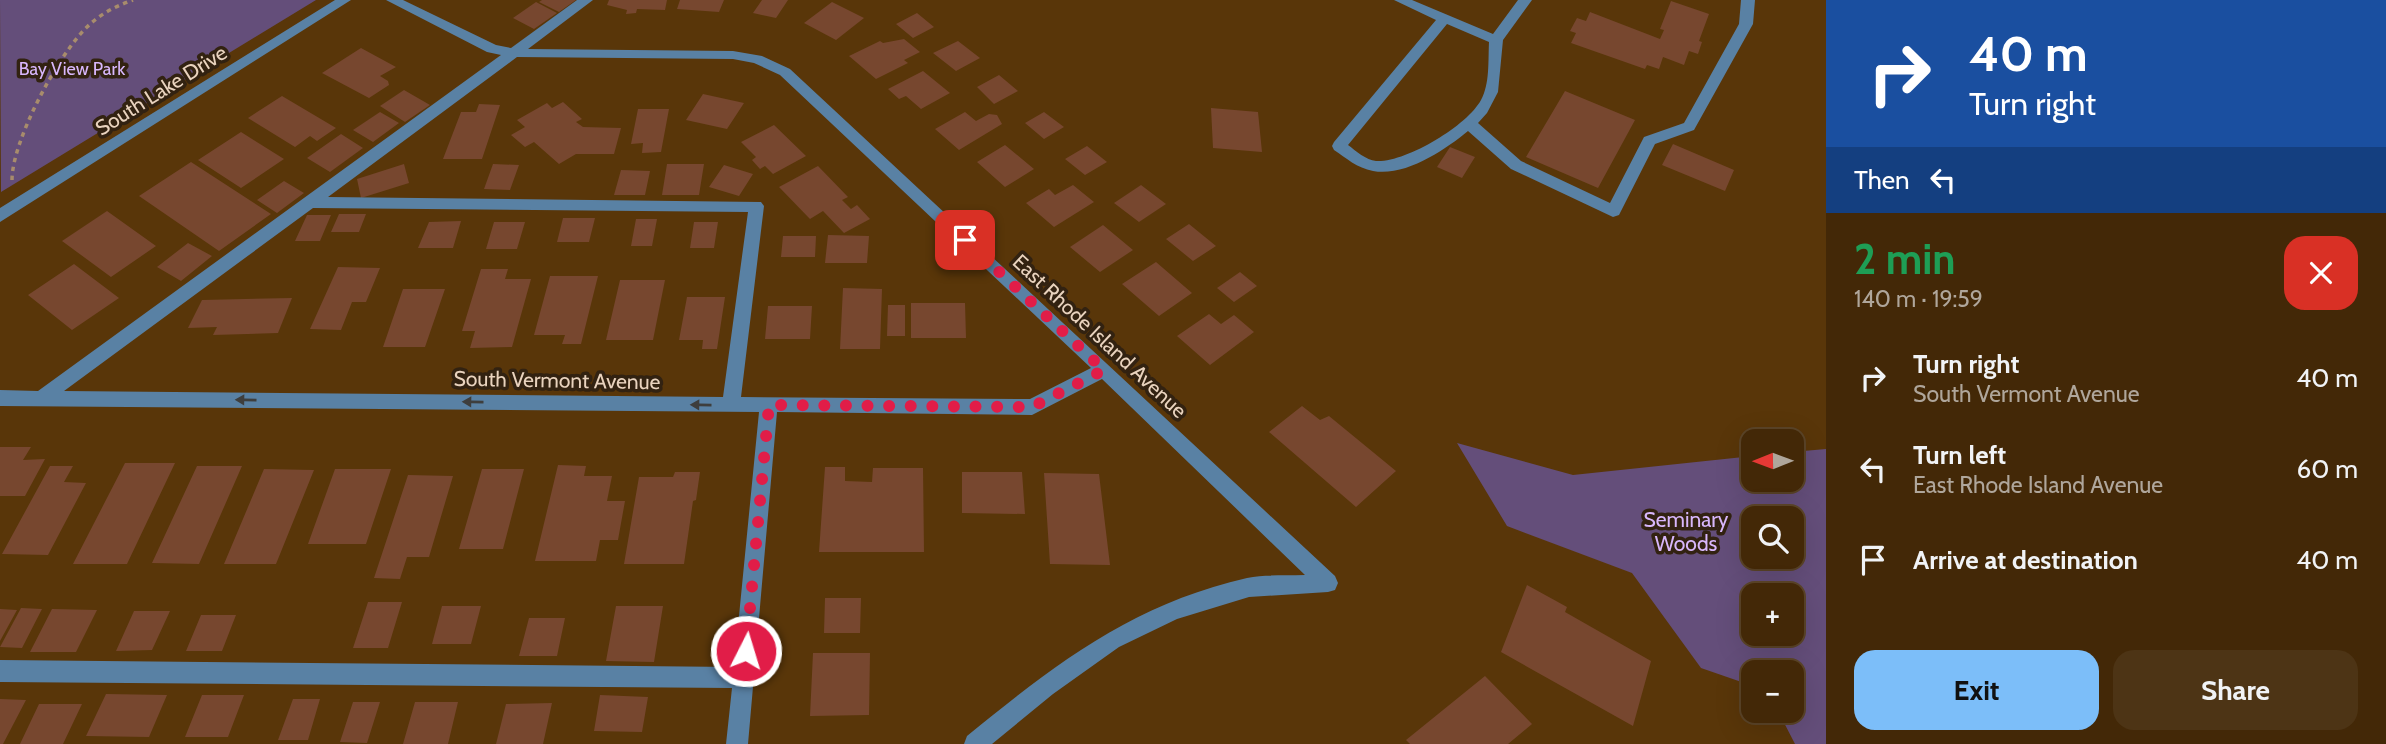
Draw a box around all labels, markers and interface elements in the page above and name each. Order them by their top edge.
text: 40 m [1969,24,2088,83]
icon: right [1854,28,1945,119]
street label: South Lake Drive [91,39,231,140]
park label: Bay View Park [19,58,126,80]
text: Turn right [1969,84,2096,123]
icon: left [1924,161,1962,199]
text: Then [1854,164,1910,196]
pin [935,210,995,270]
icon: arrive [946,221,984,259]
text: 2 min [1854,233,1955,285]
button: close [2284,236,2358,310]
street label: East Rhode Island Avenue [1008,249,1192,423]
text: 140 m · 19:59 [1854,285,1983,313]
text: Turn right [1913,348,2019,380]
icon: right [1854,359,1892,397]
text: 40 m [2296,362,2358,394]
street label: South Vermont Avenue [453,366,661,394]
text: South Vermont Avenue [1913,380,2140,408]
one-way arrow [234,395,256,406]
one-way arrow [462,397,484,408]
one-way arrow [689,399,711,410]
north arrow [1741,429,1804,492]
map controls [1741,429,1804,723]
text: Turn left [1913,439,2006,471]
icon: left [1854,450,1892,488]
text: 60 m [2296,453,2358,485]
text: East Rhode Island Avenue [1913,471,2163,499]
button: search [1741,506,1804,569]
park label: Seminary Woods [1644,507,1729,556]
icon: arrive [1854,541,1892,579]
text: Arrive at destination [1913,544,2138,576]
text: 40 m [2296,544,2358,576]
button: + [1741,583,1804,646]
position arrow [709,614,783,688]
button: Exit [1854,650,2099,730]
button: Share [2113,650,2358,730]
button: − [1741,660,1804,723]

